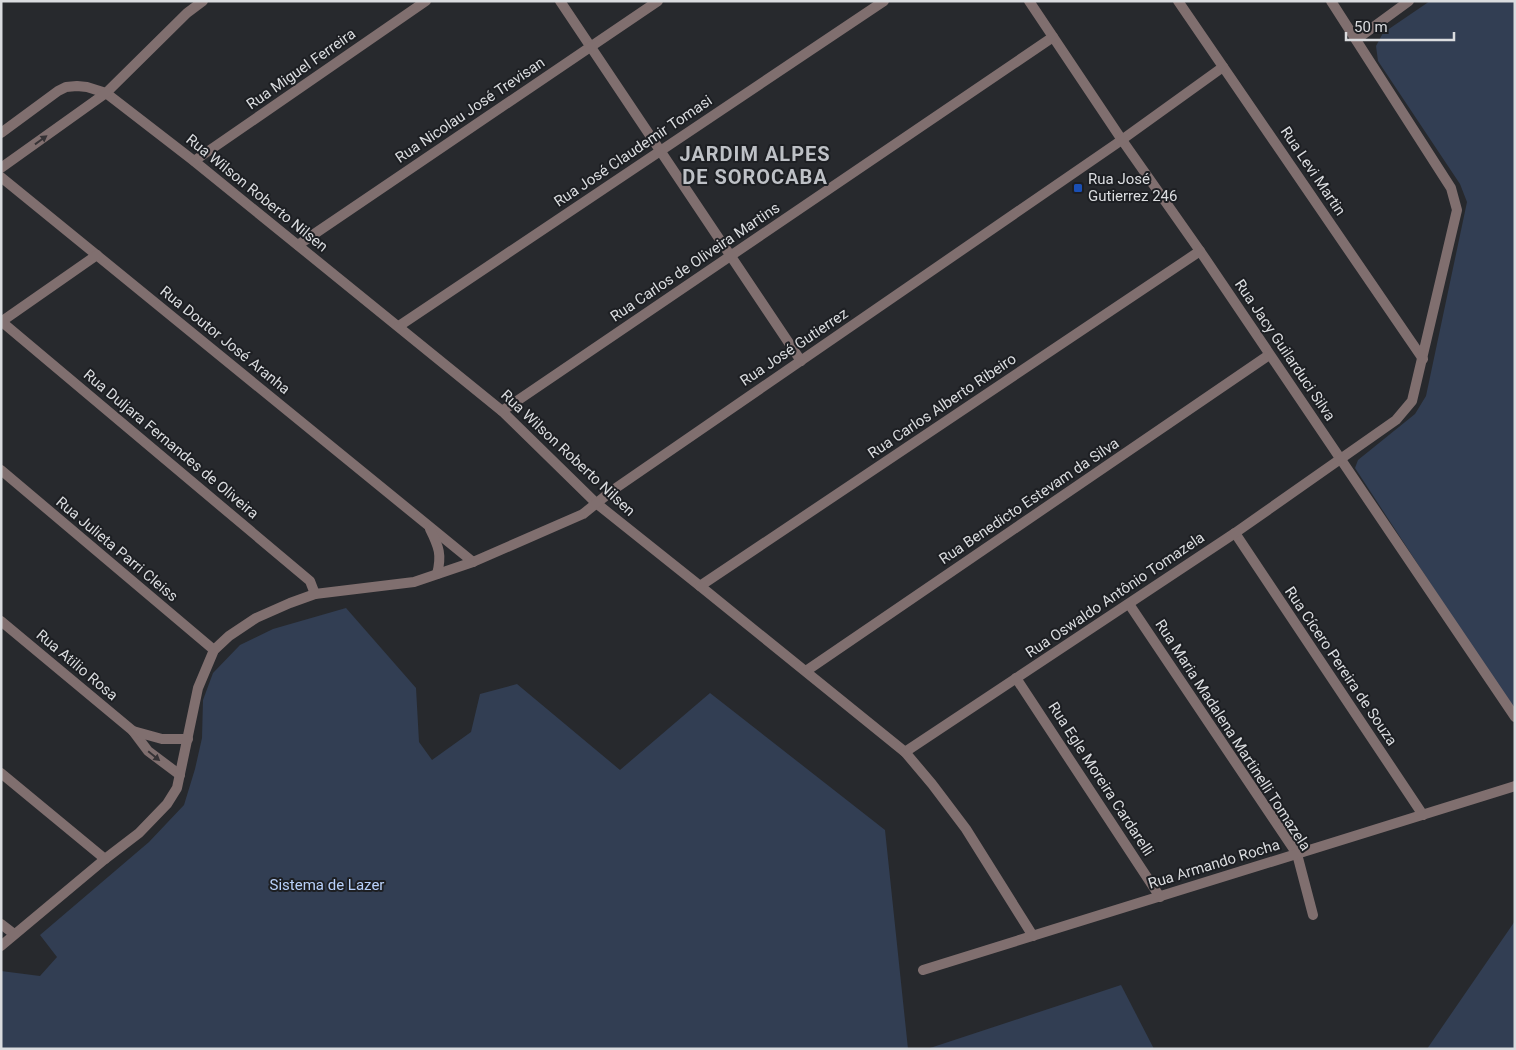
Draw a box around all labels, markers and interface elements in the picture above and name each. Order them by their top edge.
scale bar [1346,10,1454,42]
text: 50 m [1354,18,1388,36]
street label: Rua Miguel Ferreira [243,25,359,113]
street label: Rua Nicolau José Trevisan [392,53,548,167]
street label: Rua José Claudemir Tomasi [551,91,715,211]
street label: Rua Levi Martin [1277,123,1349,219]
street label: Rua Wilson Roberto Nilsen [183,130,331,256]
one-way arrow [34,135,48,145]
district label: JARDIM ALPES DE SOROCABA [679,142,831,189]
place label: Rua José Gutierrez 246 [1088,170,1177,205]
marker: Rua José Gutierrez 246 [1072,182,1084,194]
street label: Rua Carlos de Oliveira Martins [607,198,783,326]
street label: Rua Jacy Guilarduci Silva [1231,276,1339,424]
street label: Rua Doutor José Aranha [156,282,294,398]
street label: Rua José Gutierrez [737,304,851,390]
street label: Rua Carlos Alberto Ribeiro [865,350,1019,462]
street label: Rua Duljara Fernandes de Oliveira [80,365,262,523]
street label: Rua Wilson Roberto Nilsen [497,386,639,520]
street label: Rua Benedicto Estevam da Silva [936,434,1122,568]
street label: Rua Julieta Parri Cleiss [52,493,182,605]
street label: Rua Oswaldo Antônio Tomazela [1022,528,1208,662]
street label: Rua Cícero Pereira de Souza [1281,583,1401,749]
street label: Rua Maria Madalena Martinelli Tomazela [1151,616,1315,854]
street label: Rua Atilio Rosa [33,626,121,704]
street label: Rua Egle Moreira Cardarelli [1045,699,1157,859]
one-way arrow [147,750,160,761]
street label: Rua Armando Rocha [1146,835,1282,893]
park label: Sistema de Lazer [270,876,384,894]

